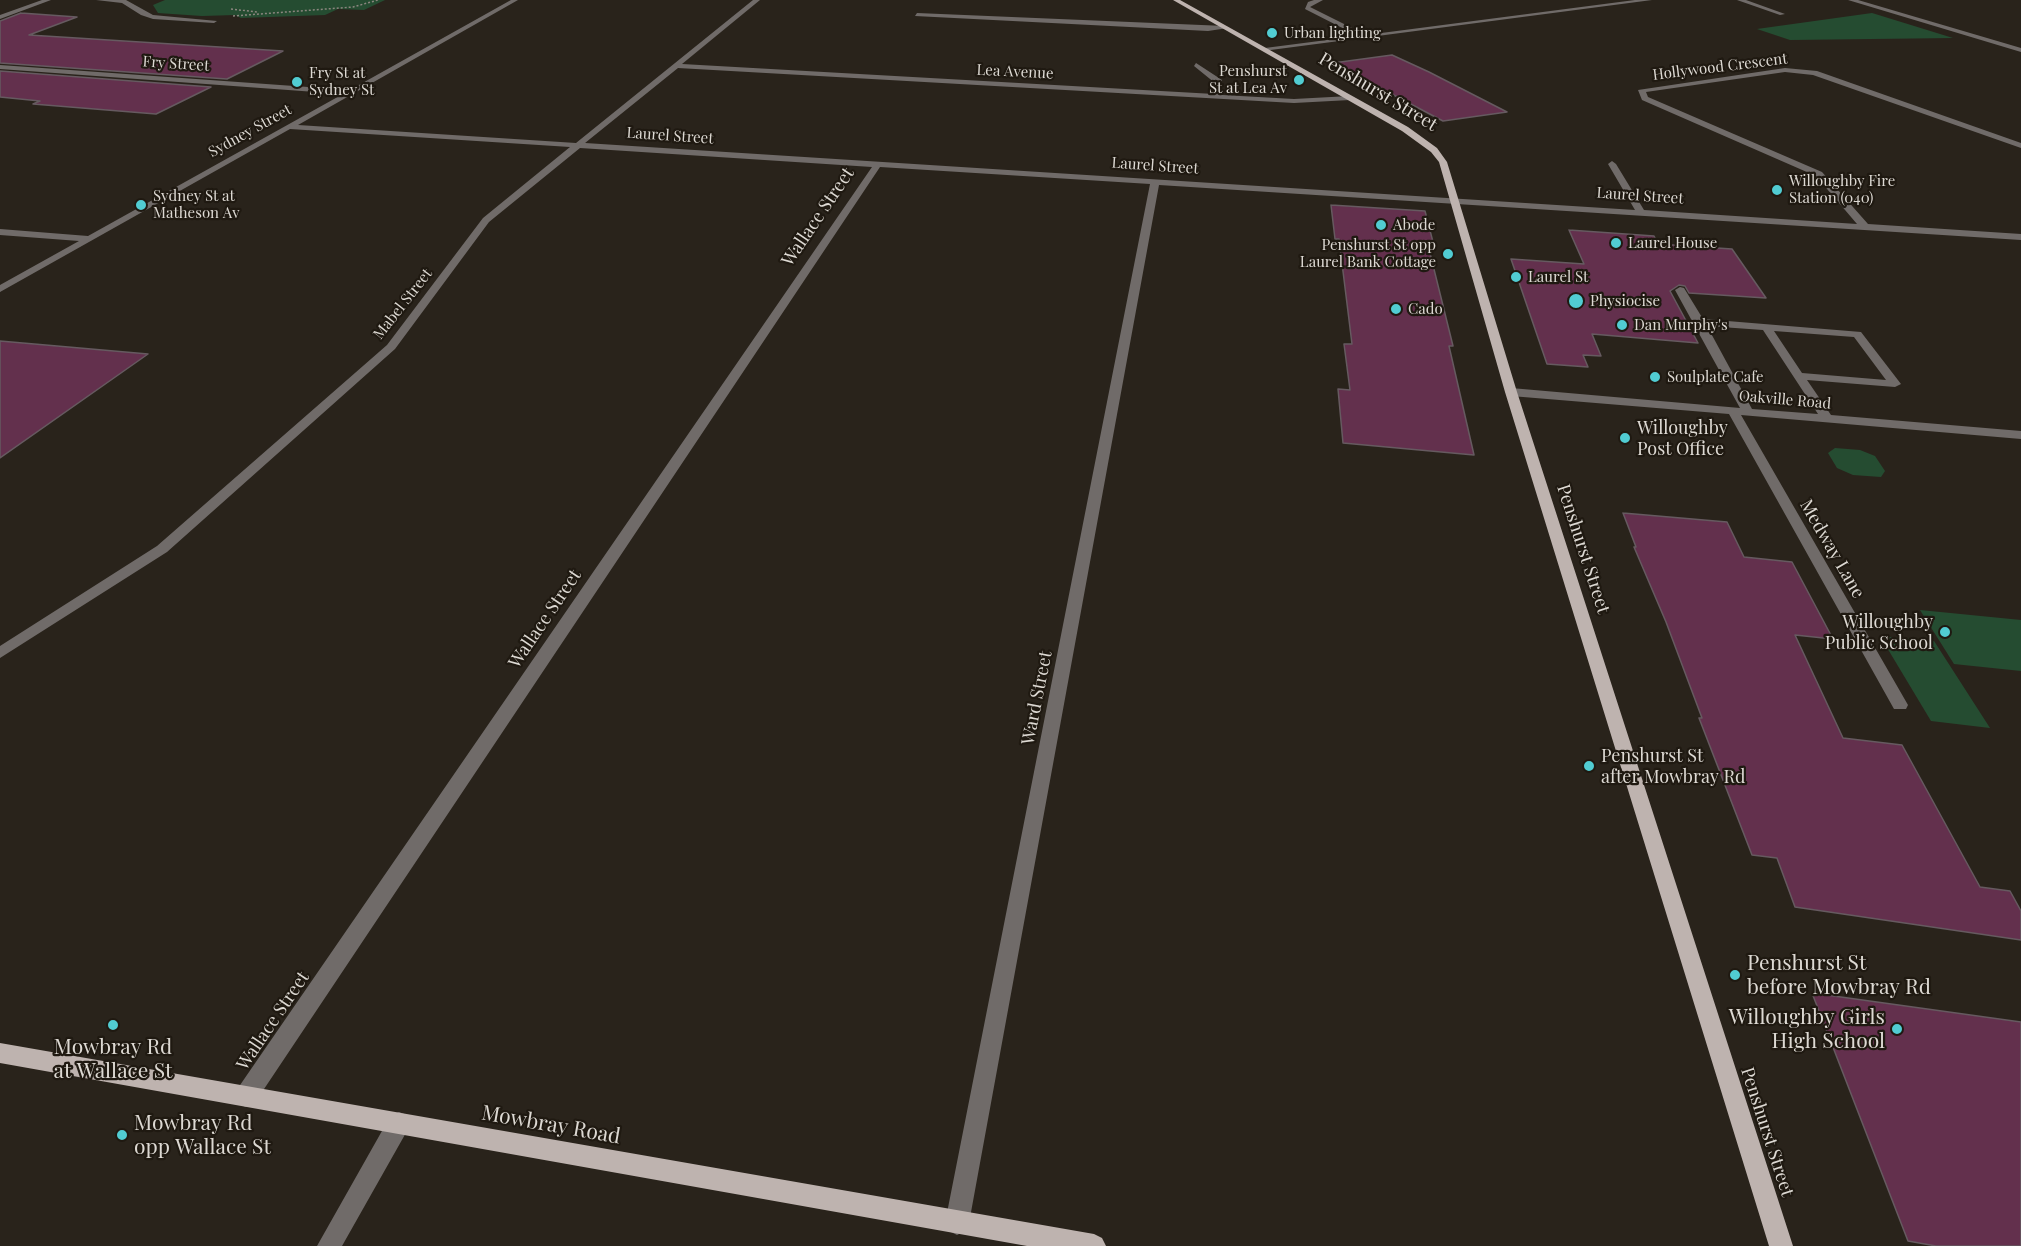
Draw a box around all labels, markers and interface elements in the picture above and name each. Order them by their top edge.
place label: Urban lighting [1284,24,1381,42]
marker: Urban lighting [1265,26,1279,40]
street label: Penshurst Street [1315,48,1441,136]
street label: Hollywood Crescent [1652,50,1788,84]
street label: Fry Street [142,53,210,75]
street label: Lea Avenue [976,61,1054,83]
place label: Penshurst St at Lea Av [1209,62,1287,97]
place label: Fry St at Sydney St [309,64,374,99]
marker: Penshurst St at Lea Av [1292,73,1306,87]
marker: Fry St at Sydney St [290,75,304,89]
street label: Sydney Street [205,101,295,161]
street label: Laurel Street [626,124,714,148]
street label: Laurel Street [1111,154,1199,178]
street label: Wallace Street [777,164,859,270]
place label: Willoughby Fire Station (040) [1789,172,1895,207]
marker: Willoughby Fire Station (040) [1770,183,1784,197]
street label: Laurel Street [1596,184,1684,208]
place label: Sydney St at Matheson Av [153,187,240,222]
marker: Sydney St at Matheson Av [134,198,148,212]
place label: Abode [1393,216,1435,234]
marker: Abode [1374,218,1388,232]
place label: Laurel House [1628,234,1717,252]
place label: Penshurst St opp Laurel Bank Cottage [1300,236,1436,271]
marker: Laurel House [1609,236,1623,250]
marker: Penshurst St opp Laurel Bank Cottage [1441,247,1455,261]
street label: Mabel Street [370,265,436,343]
place label: Laurel St [1528,268,1588,286]
marker: Laurel St [1509,270,1523,284]
marker: Physiocise [1567,292,1585,310]
place label: Physiocise [1590,292,1660,310]
place label: Cado [1408,300,1443,318]
marker: Cado [1389,302,1403,316]
place label: Dan Murphy's [1634,316,1728,334]
marker: Dan Murphy's [1615,318,1629,332]
place label: Soulplate Cafe [1667,368,1764,386]
marker: Soulplate Cafe [1648,370,1662,384]
street label: Oakville Road [1738,387,1832,413]
place label: Willoughby Post Office [1637,417,1728,460]
marker: Willoughby Post Office [1618,431,1632,445]
street label: Penshurst Street [1552,482,1614,616]
street label: Medway Lane [1795,496,1869,602]
street label: Wallace Street [504,566,586,672]
place label: Willoughby Public School [1825,611,1933,654]
marker: Willoughby Public School [1938,625,1952,639]
street label: Ward Street [1017,649,1057,747]
place label: Penshurst St after Mowbray Rd [1601,745,1746,788]
marker: Penshurst St after Mowbray Rd [1582,759,1596,773]
place label: Penshurst St before Mowbray Rd [1747,950,1931,1000]
street label: Wallace Street [232,968,314,1074]
marker: Penshurst St before Mowbray Rd [1728,968,1742,982]
place label: Willoughby Girls High School [1729,1004,1885,1054]
marker: Mowbray Rd at Wallace St [106,1018,120,1032]
marker: Willoughby Girls High School [1890,1022,1904,1036]
place label: Mowbray Rd at Wallace St [54,1034,172,1084]
street label: Penshurst Street [1736,1065,1798,1199]
street label: Mowbray Road [480,1100,622,1150]
place label: Mowbray Rd opp Wallace St [134,1110,271,1160]
marker: Mowbray Rd opp Wallace St [115,1128,129,1142]

